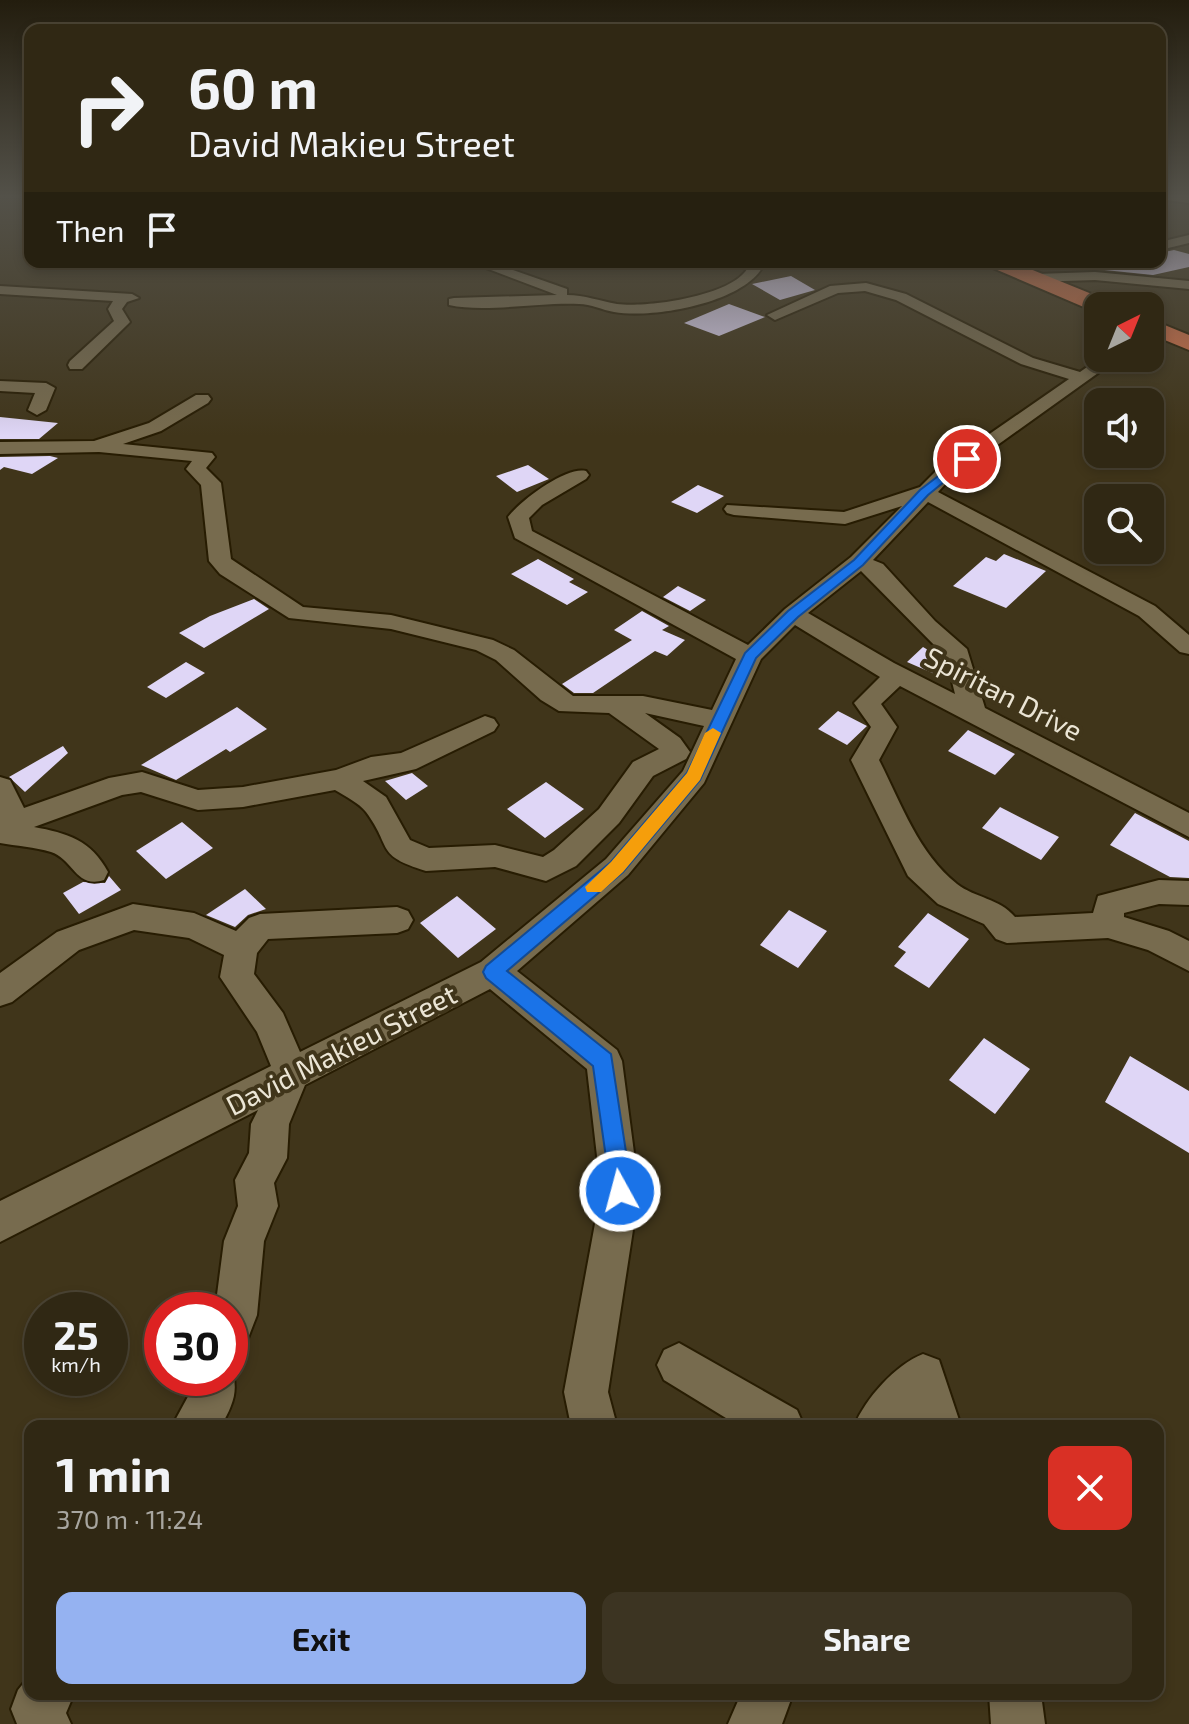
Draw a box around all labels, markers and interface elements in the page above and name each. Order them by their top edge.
text: 60 m [188,53,318,120]
icon: right [56,56,160,160]
text: David Makieu Street [188,121,515,164]
icon: arrive [140,208,184,252]
text: Then [56,212,124,248]
north arrow [1084,292,1164,372]
map controls [1084,292,1164,564]
button: sound [1084,388,1164,468]
pin [933,425,1001,493]
icon: arrive [945,437,989,481]
button: search [1084,484,1164,564]
street label: Spiritan Drive [920,639,1088,747]
street label: David Makieu Street [220,976,462,1122]
position arrow [578,1149,662,1233]
speed limit sign: 30 [144,1292,248,1396]
text: 25 [53,1310,99,1358]
text: km/h [51,1352,101,1376]
text: 1 min [56,1444,172,1502]
button: close [1048,1446,1132,1530]
text: 370 m · 11:24 [56,1503,203,1534]
button: Exit [56,1592,586,1684]
button: Share [602,1592,1132,1684]

